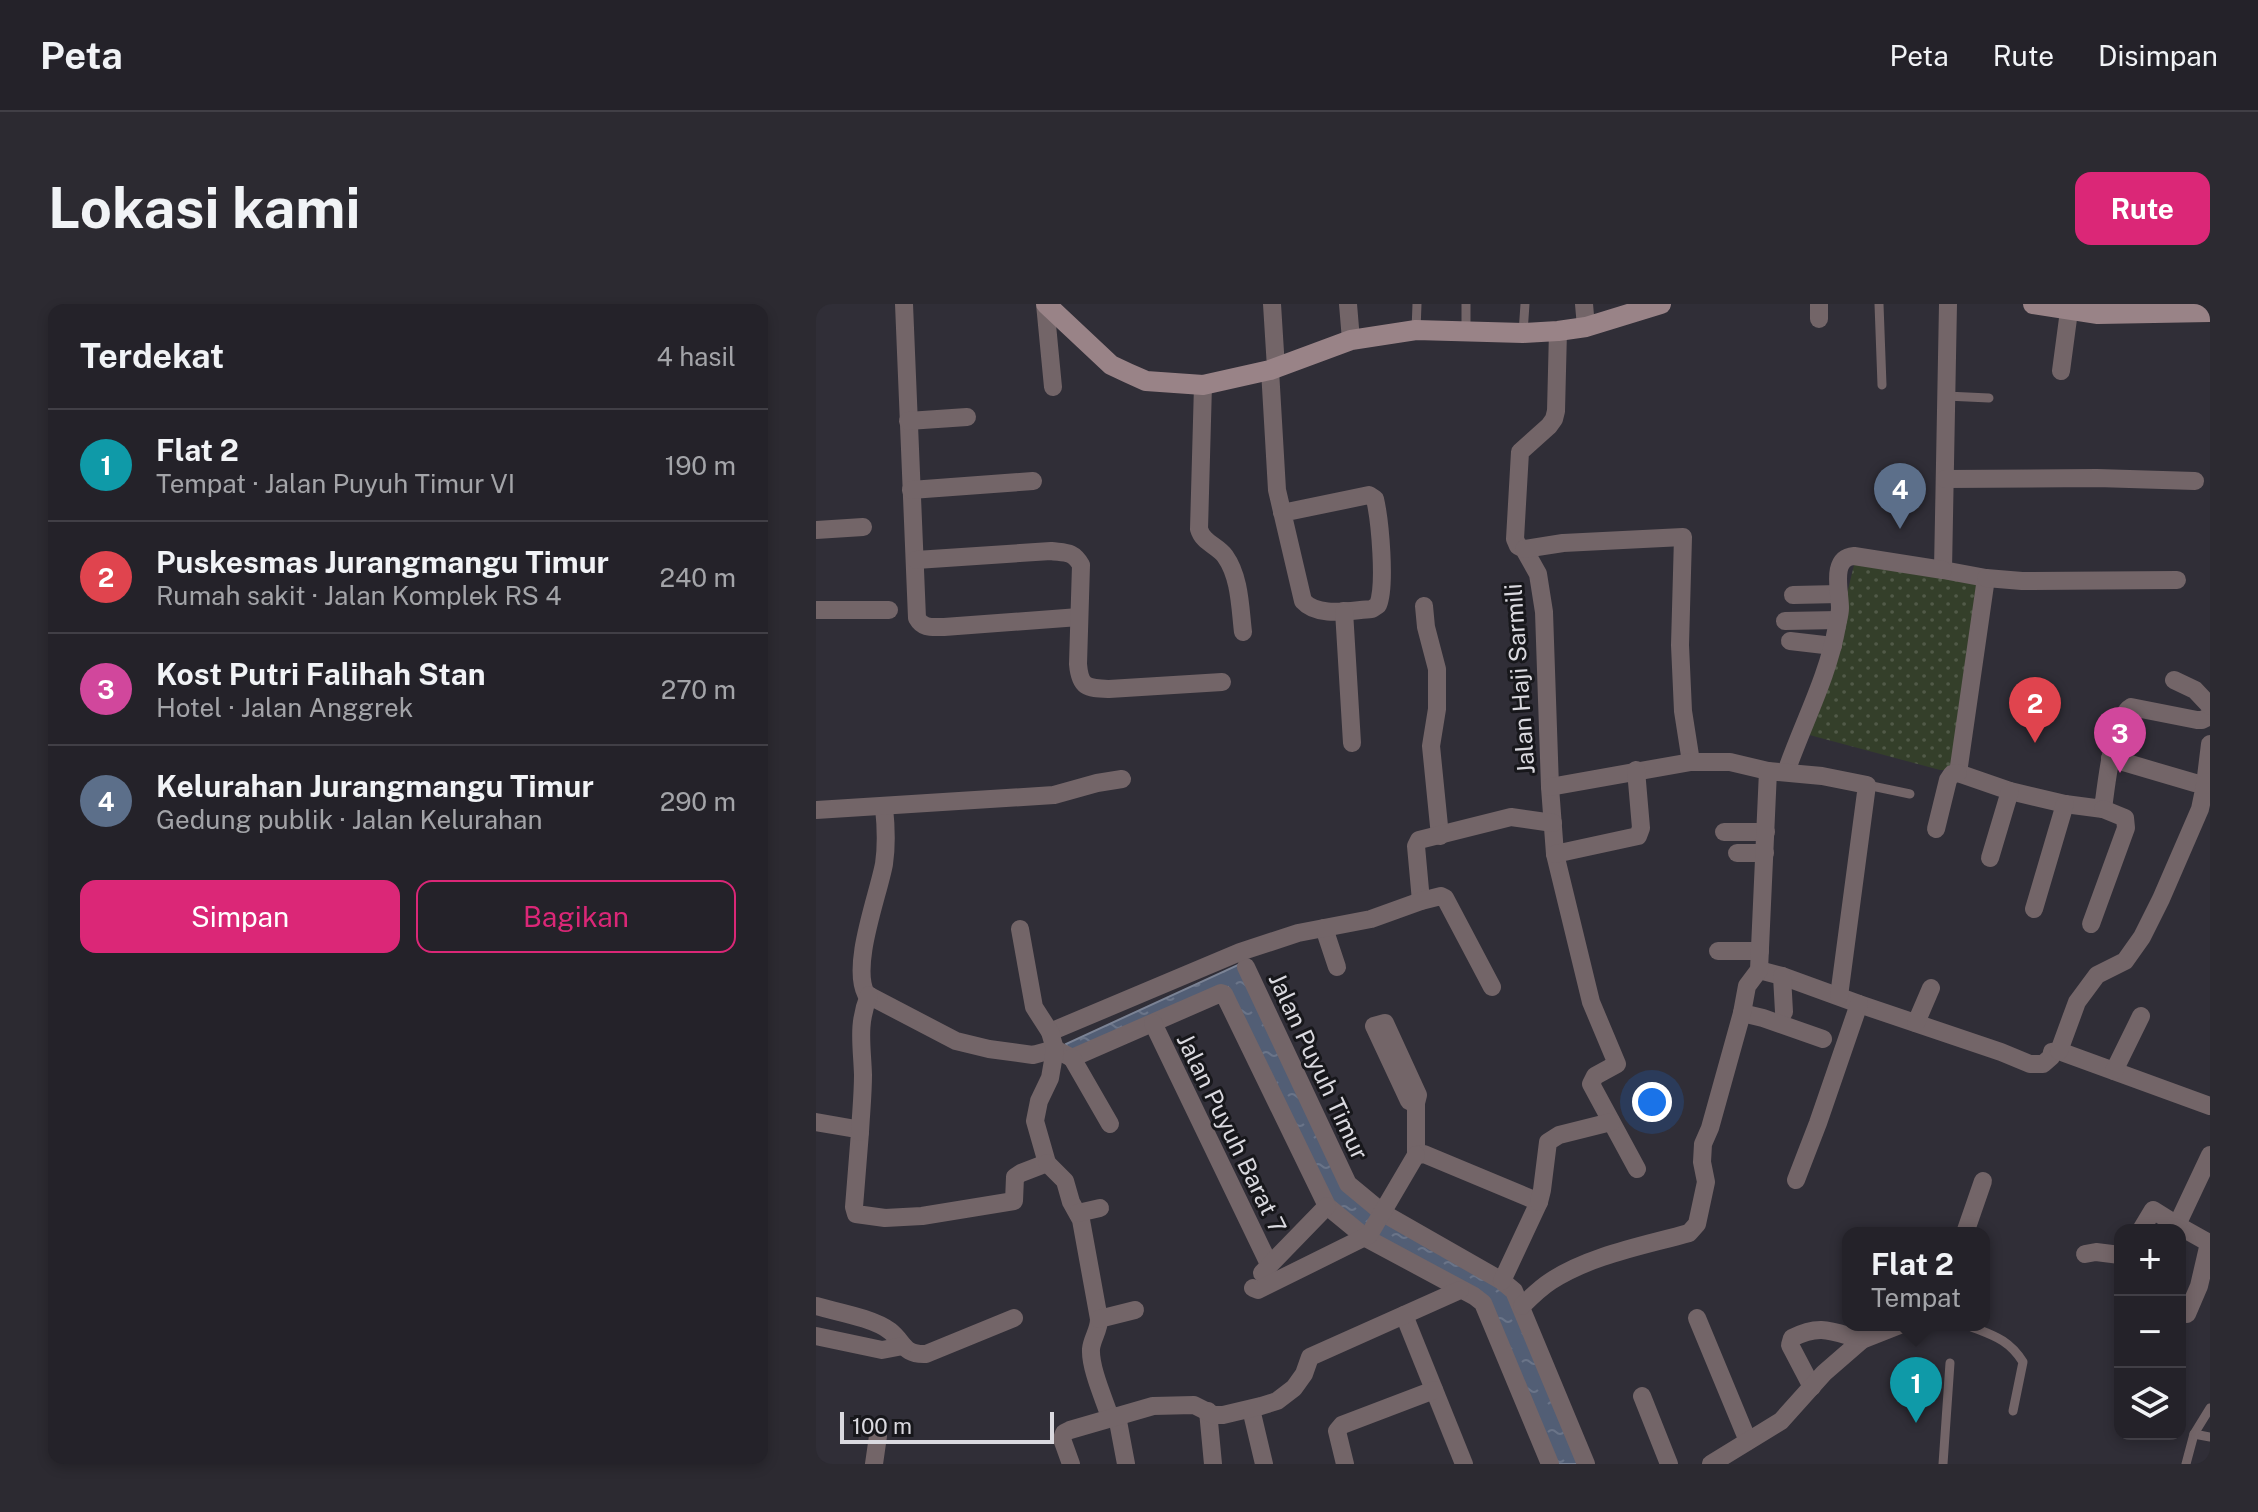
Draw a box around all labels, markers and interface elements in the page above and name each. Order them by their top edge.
text: Peta [40,33,123,78]
text: Peta [1890,39,1949,72]
text: Rute [1993,39,2054,72]
text: Disimpan [2098,39,2218,72]
button: Rute [2075,172,2210,245]
text: Lokasi kami [48,175,360,241]
text: Terdekat [80,336,224,376]
text: 4 hasil [657,341,736,372]
text: Flat 2 [156,432,239,468]
text: 1 [100,450,112,481]
text: 190 m [665,450,736,481]
pin: 4 [1874,463,1926,529]
text: Tempat · Jalan Puyuh Timur VI [156,468,515,499]
text: Puskesmas Jurangmangu Timur [156,544,609,580]
text: 2 [98,562,114,593]
text: 240 m [659,562,736,593]
text: Rumah sakit · Jalan Komplek RS 4 [156,580,562,611]
street label: Jalan Haji Sarmili [1498,583,1540,775]
text: Kost Putri Falihah Stan [156,656,485,692]
text: 3 [97,674,115,705]
text: 270 m [661,674,736,705]
pin: 2 [2009,677,2061,743]
text: Hotel · Jalan Anggrek [156,692,413,723]
pin: 3 [2094,707,2146,773]
text: Kelurahan Jurangmangu Timur [156,768,594,804]
text: 4 [97,786,115,817]
text: 290 m [660,786,736,817]
text: Gedung publik · Jalan Kelurahan [156,804,542,835]
button: Simpan [80,880,400,953]
button: Bagikan [416,880,736,953]
street label: Jalan Puyuh Timur [1263,968,1375,1164]
street label: Jalan Puyuh Barat 7 [1171,1028,1293,1238]
your location [1632,1082,1672,1122]
map controls [2114,1224,2186,1440]
button: + [2114,1224,2186,1296]
popup [1842,1227,1990,1331]
text: Flat 2 [1871,1246,1954,1282]
text: Tempat [1871,1282,1961,1313]
button: − [2114,1296,2186,1368]
pin: 1 [1890,1357,1942,1423]
button: layers [2114,1368,2186,1440]
scale bar [840,1408,1054,1444]
text: 100 m [852,1413,912,1439]

